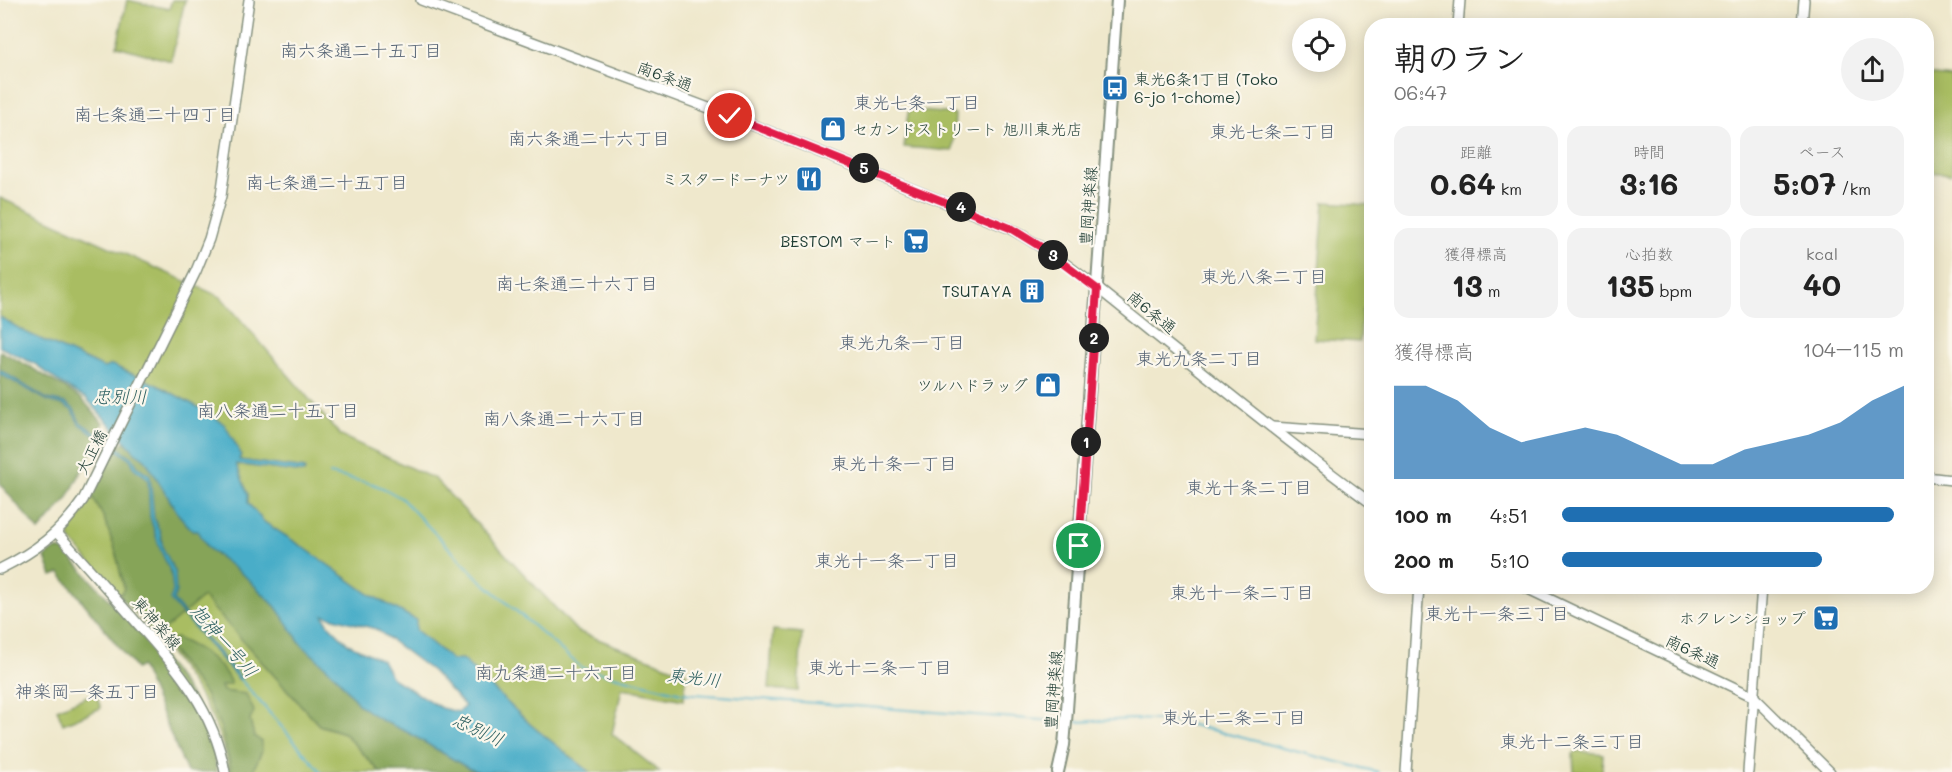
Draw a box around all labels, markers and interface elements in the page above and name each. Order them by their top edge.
map controls [1292,18,1346,72]
button: locate [1292,18,1346,72]
text: 朝のラン [1394,35,1526,78]
district label: 南六条通二十五丁目 [280,38,442,62]
button: share [1841,38,1904,101]
street label: 南6条通 [634,56,696,95]
place label: 東光6条1丁目 (Toko 6-jo 1-chome) [1134,68,1278,107]
bus stop icon: 東光6条1丁目 (Toko 6-jo 1-chome) [1100,73,1130,103]
text: 06:47 [1394,79,1447,105]
pin [704,90,755,141]
district label: 東光七条一丁目 [854,90,980,114]
icon: check [713,99,746,132]
district label: 南七条通二十四丁目 [74,102,236,126]
shop icon: セカンドストリート 旭川東光店 [818,114,848,144]
place label: セカンドストリート 旭川東光店 [852,118,1082,139]
district label: 東光七条二丁目 [1210,119,1336,143]
district label: 南六条通二十六丁目 [508,126,670,150]
text: 距離 [1460,141,1492,162]
text: 時間 [1633,141,1665,162]
text: ペース [1798,141,1846,162]
pin: 5 [849,153,879,183]
text: 5 [859,157,869,178]
text: 0.64 [1430,163,1496,203]
text: 3:16 [1620,163,1678,203]
text: 5:07 [1773,163,1836,203]
restaurant icon: ミスタードーナツ [794,164,824,194]
street label: 豊岡神楽線 [1074,165,1101,247]
place label: ミスタードーナツ [662,168,790,189]
district label: 南七条通二十五丁目 [246,170,408,194]
text: km [1496,178,1522,199]
text: /km [1836,178,1871,199]
pin: 4 [946,192,976,222]
text: 4 [956,196,966,217]
supermarket icon: BESTOM マート [901,226,931,256]
place label: BESTOM マート [780,230,896,251]
pin: 3 [1038,240,1068,270]
text: 獲得標高 [1444,243,1508,264]
text: 心拍数 [1625,243,1673,264]
text: kcal [1806,243,1838,264]
text: 3 [1048,244,1058,265]
district label: 東光八条二丁目 [1201,264,1327,288]
text: 40 [1803,264,1841,304]
text: 13 [1451,265,1483,305]
text: 135 [1606,265,1654,305]
district label: 南七条通二十六丁目 [496,271,658,295]
building icon: TSUTAYA [1017,276,1047,306]
place label: TSUTAYA [942,280,1012,301]
text: m [1483,280,1501,301]
text: bpm [1654,280,1692,301]
street label: 南6条通 [1123,285,1181,338]
pin: 2 [1079,323,1109,353]
text: 2 [1090,327,1098,348]
district label: 東光九条一丁目 [839,330,965,354]
text: 104–115 m [1803,336,1904,362]
text: 獲得標高 [1394,338,1474,364]
district label: 東光九条二丁目 [1136,346,1262,370]
shop icon: ツルハドラッグ [1033,370,1063,400]
place label: ツルハドラッグ [917,374,1028,395]
water label: 忠別川 [93,384,147,408]
district label: 南八条通二十五丁目 [197,398,359,422]
district label: 南八条通二十六丁目 [483,406,645,430]
street label: 大正橋 [70,426,111,478]
pin: 1 [1071,427,1101,457]
text: 1 [1082,431,1090,452]
district label: 東光十条一丁目 [831,451,957,475]
district label: 東光十条二丁目 [1186,475,1312,499]
text: 100 m [1394,502,1452,528]
text: 4:51 [1490,502,1529,528]
pin [1053,520,1104,571]
icon: arrive [1062,529,1095,562]
text: 200 m [1394,547,1454,573]
text: 5:10 [1490,547,1529,573]
district label: 東光十一条一丁目 [815,548,959,572]
district label: 東光十一条二丁目 [1170,580,1314,604]
street label: 東神楽線 [128,592,186,654]
water label: 旭神一号川 [186,599,263,682]
district label: 東光十一条三丁目 [1425,601,1569,625]
supermarket icon: ホクレンショップ [1811,603,1841,633]
place label: ホクレンショップ [1679,607,1806,628]
street label: 南6条通 [1663,629,1724,672]
street label: 豊岡神楽線 [1039,649,1066,731]
district label: 東光十二条一丁目 [808,655,952,679]
district label: 南九条通二十六丁目 [475,660,637,684]
water label: 東光川 [666,662,722,692]
district label: 神楽岡一条五丁目 [15,679,159,703]
district label: 東光十二条二丁目 [1162,705,1306,729]
water label: 忠別川 [449,707,508,751]
district label: 東光十二条三丁目 [1500,729,1644,753]

